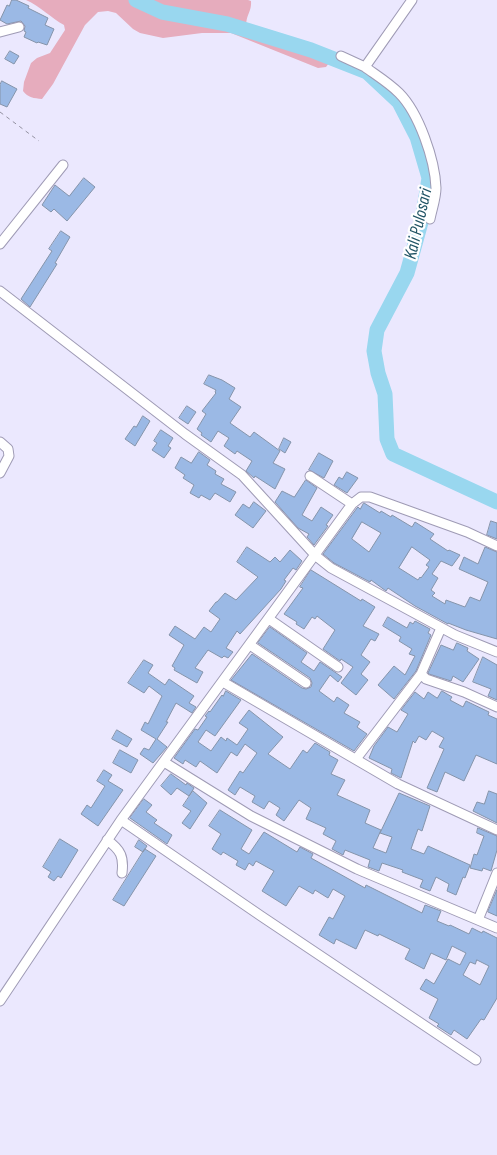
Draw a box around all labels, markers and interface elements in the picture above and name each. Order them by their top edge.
water label: Kali Pulosari [400,186,438,262]

